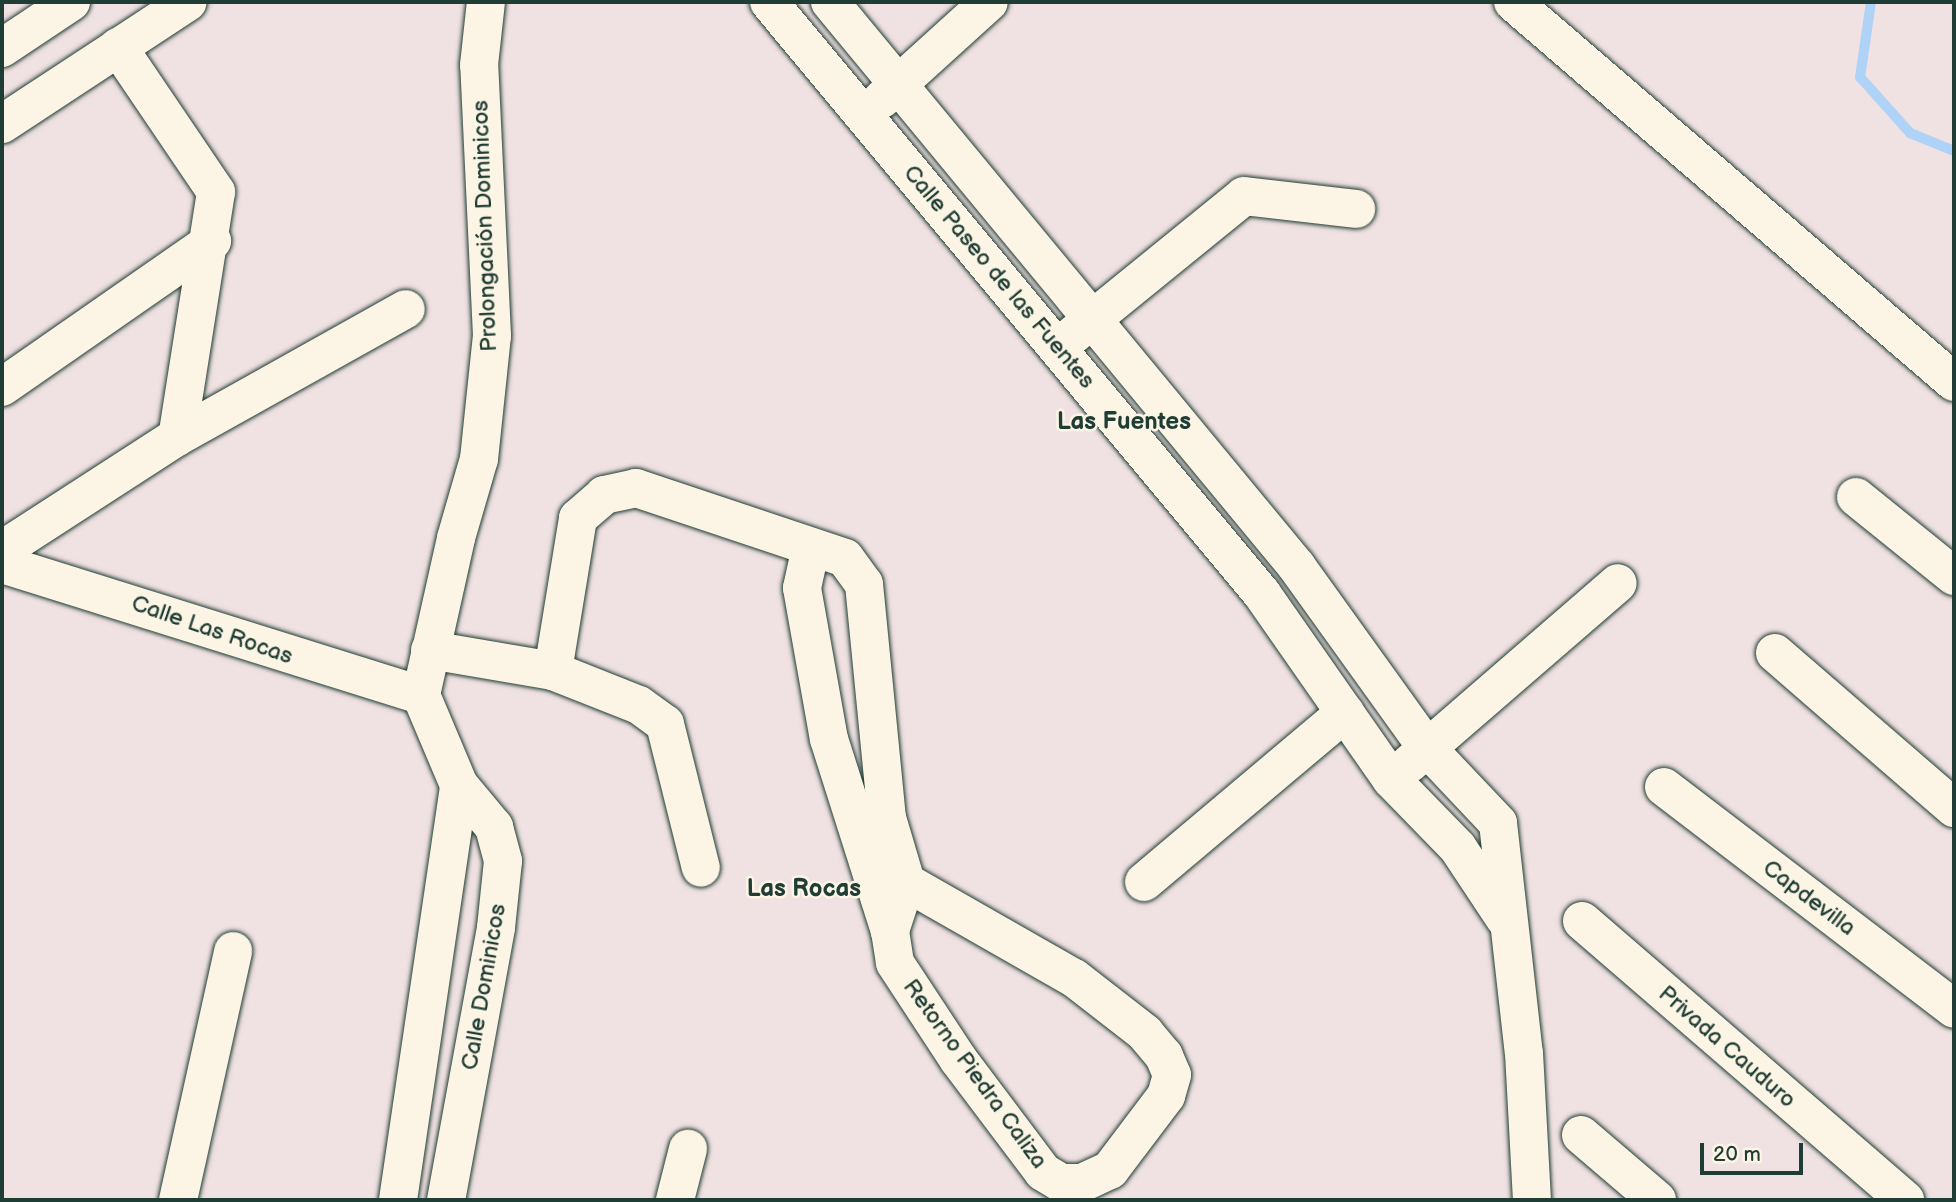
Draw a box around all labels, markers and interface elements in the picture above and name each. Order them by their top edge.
street label: Prolongación Dominicos [467,100,503,352]
street label: Calle Paseo de las Fuentes [897,160,1101,394]
district label: Las Fuentes [1057,408,1191,436]
street label: Calle Las Rocas [128,590,296,670]
street label: Capdevilla [1757,854,1861,942]
district label: Las Rocas [747,875,861,903]
street label: Calle Dominicos [456,902,512,1072]
street label: Retorno Piedra Caliza [897,974,1053,1174]
street label: Privada Cauduro [1653,980,1801,1114]
scale bar [1704,1128,1807,1172]
text: 20 m [1713,1142,1761,1167]

